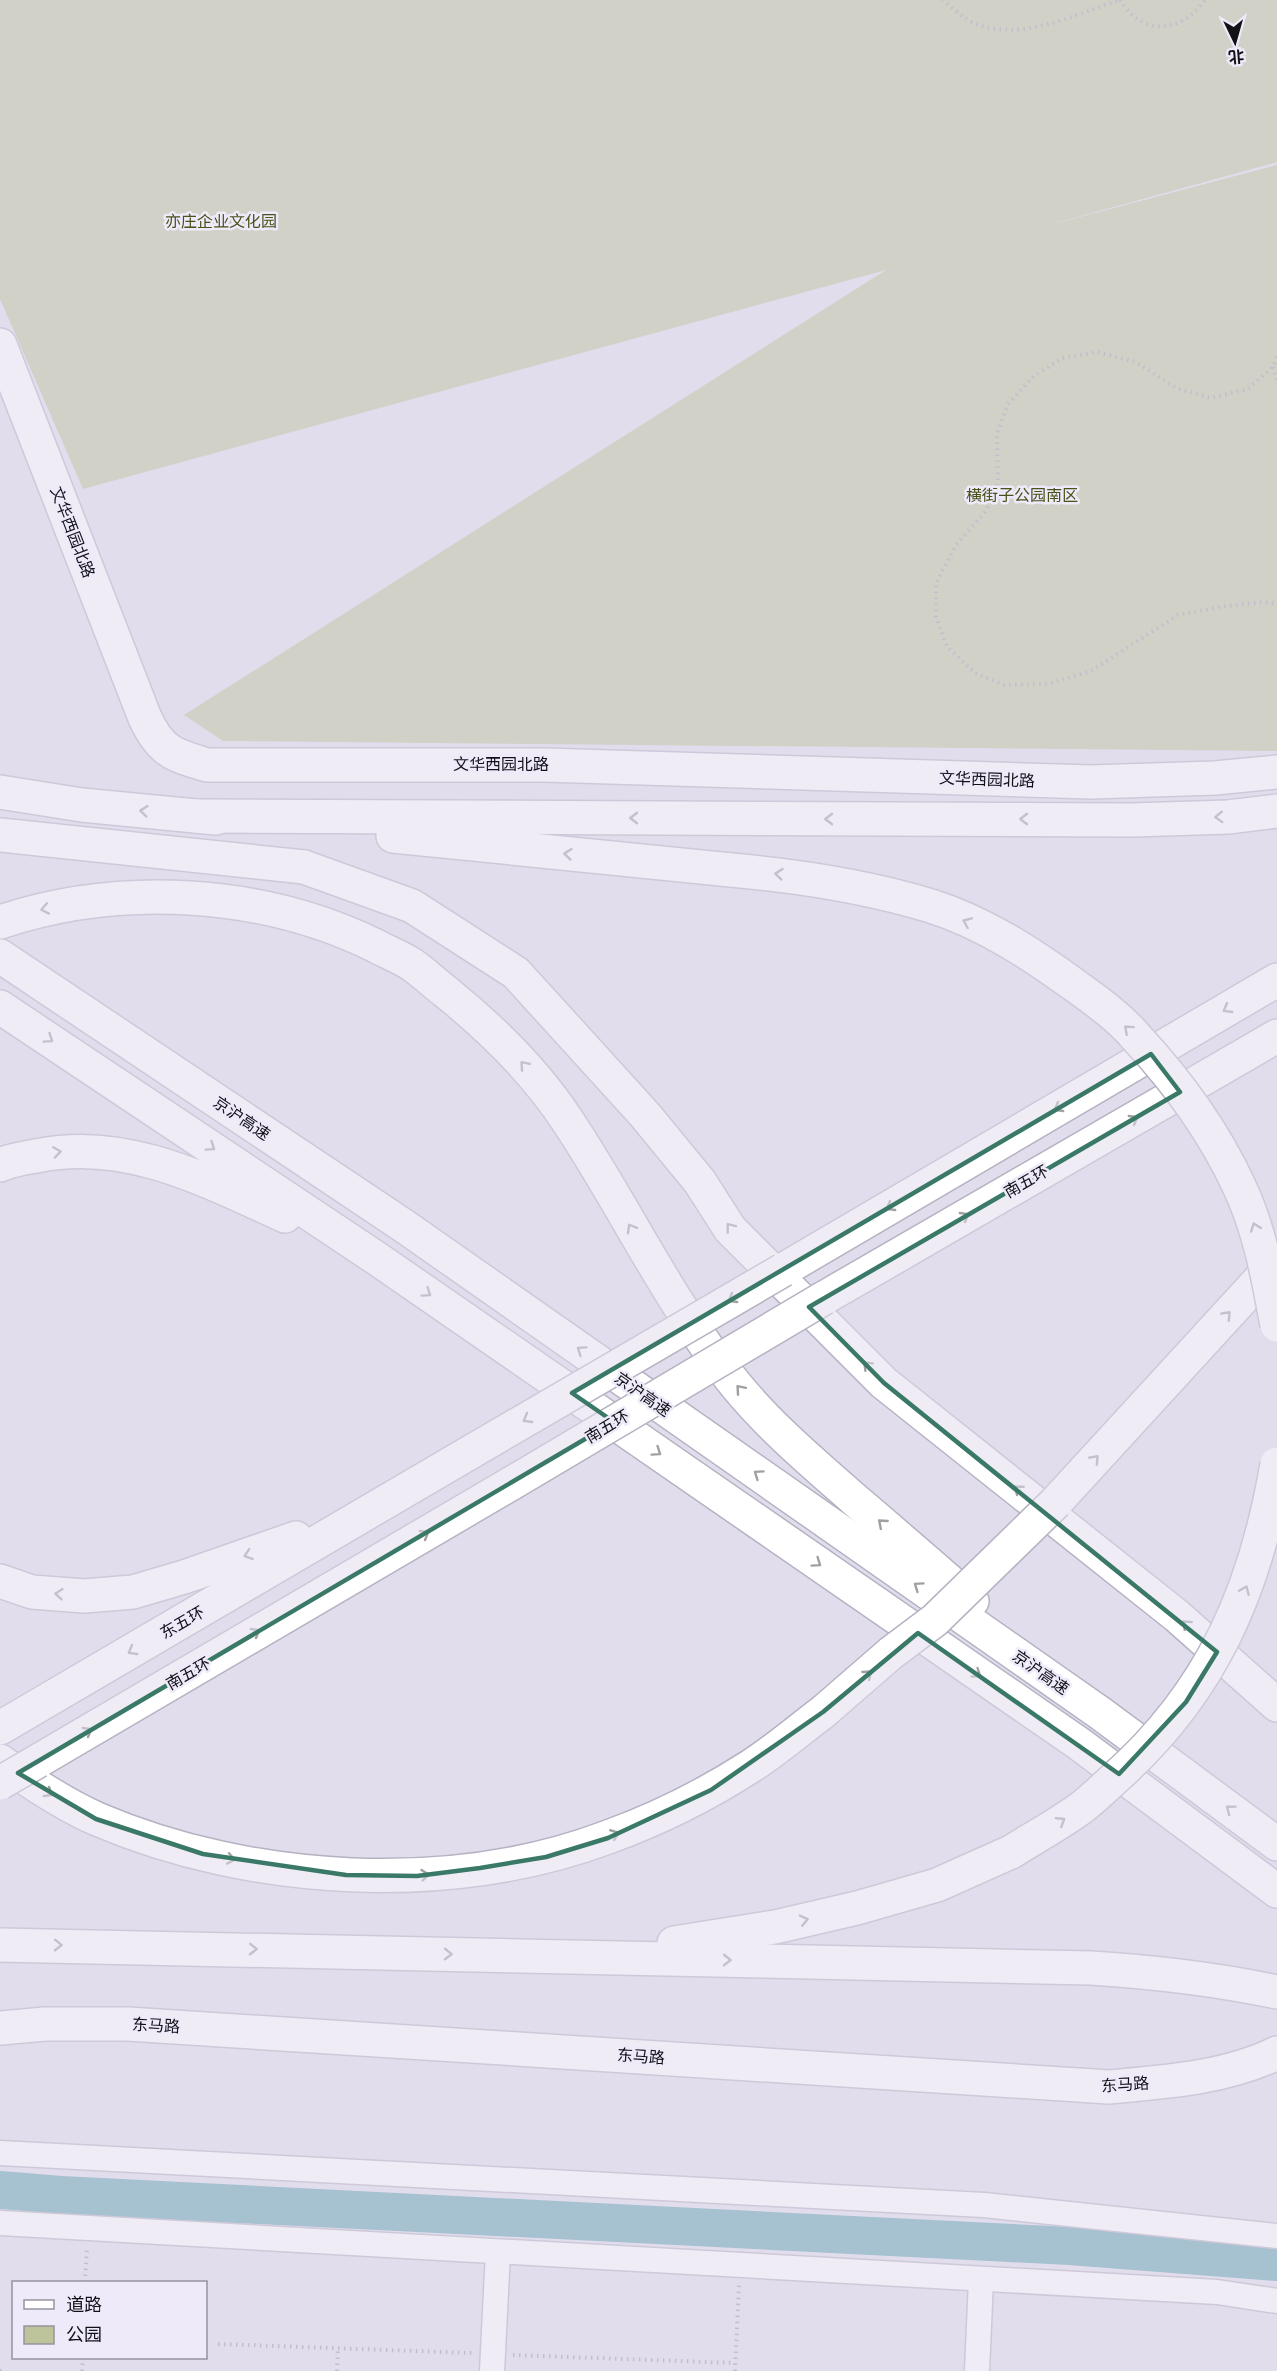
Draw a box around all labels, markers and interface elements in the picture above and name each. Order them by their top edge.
north arrow [1205,12,1265,72]
text: 北 [1227,46,1245,68]
park label: 亦庄企业文化园 [165,211,277,231]
street label: 文华西园北路 [46,484,100,580]
park label: 横街子公园南区 [966,485,1078,505]
street label: 文华西园北路 [453,754,549,774]
street label: 文华西园北路 [939,767,1035,791]
one-way arrow [140,805,149,818]
one-way arrow [1214,811,1223,824]
one-way arrow [629,812,638,824]
one-way arrow [824,813,833,825]
one-way arrow [1019,813,1028,825]
one-way arrow [564,848,573,861]
one-way arrow [774,869,783,881]
one-way arrow [40,902,50,915]
one-way arrow [962,917,973,929]
one-way arrow [1222,1002,1233,1014]
one-way arrow [1124,1025,1135,1036]
one-way arrow [42,1032,53,1043]
one-way arrow [520,1061,531,1072]
street label: 京沪高速 [210,1092,274,1144]
one-way arrow [1054,1101,1064,1112]
one-way arrow [1128,1114,1138,1126]
one-way arrow [205,1140,215,1152]
one-way arrow [52,1146,61,1158]
street label: 南五环 [1000,1160,1052,1202]
one-way arrow [886,1199,896,1211]
one-way arrow [959,1212,969,1224]
one-way arrow [727,1222,738,1233]
one-way arrow [1250,1222,1262,1233]
one-way arrow [627,1224,638,1234]
one-way arrow [421,1286,432,1297]
one-way arrow [728,1292,738,1303]
one-way arrow [1220,1311,1231,1322]
one-way arrow [577,1346,588,1357]
one-way arrow [863,1362,874,1373]
street label: 京沪高速 [611,1367,675,1421]
one-way arrow [736,1385,747,1396]
street label: 南五环 [581,1405,633,1447]
one-way arrow [523,1411,533,1423]
one-way arrow [650,1445,661,1456]
one-way arrow [1088,1455,1099,1465]
one-way arrow [754,1470,765,1481]
one-way arrow [1013,1485,1024,1496]
one-way arrow [878,1519,889,1530]
one-way arrow [418,1529,429,1541]
one-way arrow [243,1547,254,1560]
one-way arrow [810,1556,821,1567]
one-way arrow [913,1582,924,1593]
one-way arrow [1238,1586,1250,1597]
one-way arrow [55,1588,64,1601]
street label: 东五环 [156,1601,208,1643]
one-way arrow [1182,1620,1193,1631]
one-way arrow [250,1628,260,1640]
one-way arrow [128,1644,138,1655]
street label: 京沪高速 [1009,1645,1073,1699]
street label: 南五环 [162,1652,214,1694]
one-way arrow [970,1667,981,1678]
one-way arrow [861,1670,872,1681]
one-way arrow [82,1727,92,1738]
one-way arrow [43,1786,53,1797]
one-way arrow [1226,1805,1237,1816]
one-way arrow [1055,1816,1065,1828]
one-way arrow [609,1829,620,1841]
one-way arrow [226,1852,236,1865]
one-way arrow [420,1869,430,1882]
one-way arrow [799,1915,809,1928]
one-way arrow [54,1939,63,1951]
one-way arrow [249,1943,258,1955]
one-way arrow [444,1947,453,1960]
one-way arrow [723,1954,732,1966]
street label: 东马路 [132,2014,180,2036]
street label: 东马路 [616,2044,666,2068]
street label: 东马路 [1100,2072,1150,2096]
legend [12,2281,207,2359]
text: 道路 [66,2293,102,2315]
text: 公园 [66,2323,102,2345]

